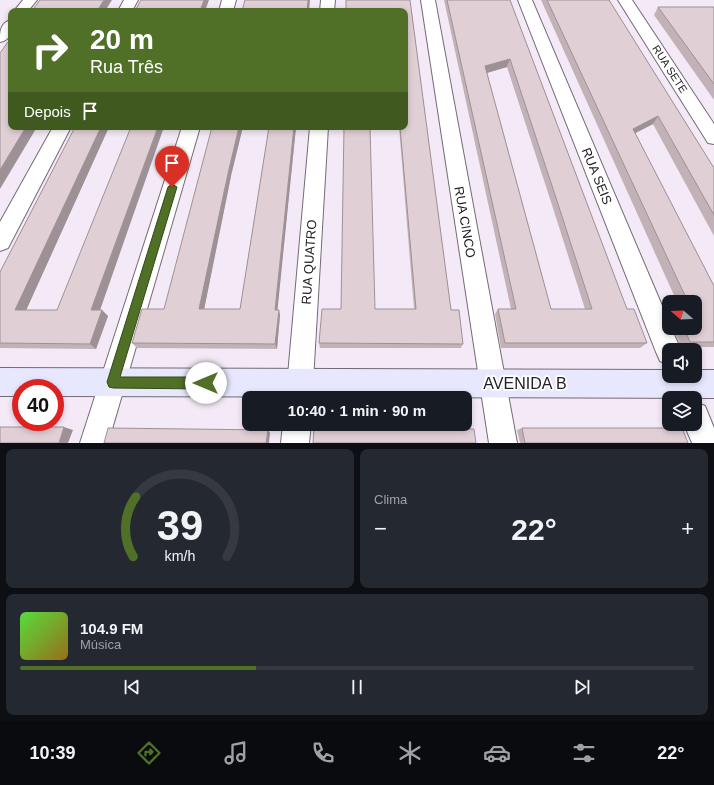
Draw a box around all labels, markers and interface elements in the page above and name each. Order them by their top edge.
icon: right [24,24,76,76]
text: 20 m [90,24,154,55]
street label: RUA SETE [650,43,690,95]
text: Rua Três [90,57,163,77]
icon: arrive [79,100,101,122]
text: Depois [24,103,71,120]
street label: RUA SEIS [579,145,615,207]
pin [155,146,189,187]
icon: arrive [161,152,183,174]
street label: RUA CINCO [451,185,479,259]
street label: RUA QUATRO [299,219,319,305]
north arrow [662,295,702,335]
map controls [662,295,702,431]
button: sound [662,343,702,383]
position arrow [185,362,227,404]
street label: AVENIDA B [483,375,567,392]
speed limit sign: 40 [12,379,64,431]
button: layers [662,391,702,431]
text: 10:40 · 1 min · 90 m [288,402,426,419]
text: Clima [374,492,407,507]
text: 39 [157,501,203,548]
text: 22° [511,513,557,546]
text: − [374,516,387,541]
text: + [681,516,694,541]
text: km/h [165,547,196,563]
text: 104.9 FM [80,620,143,637]
text: Música [80,637,121,652]
icon: previous [121,676,143,698]
icon: pause [346,676,368,698]
icon: next [571,676,593,698]
icon: directions [135,739,163,767]
icon: music [222,739,250,767]
icon: phone [309,739,337,767]
icon: climate [396,739,424,767]
icon: car [483,739,511,767]
icon: filters [570,739,598,767]
text: 10:39 [30,743,76,763]
text: 22° [657,743,684,763]

